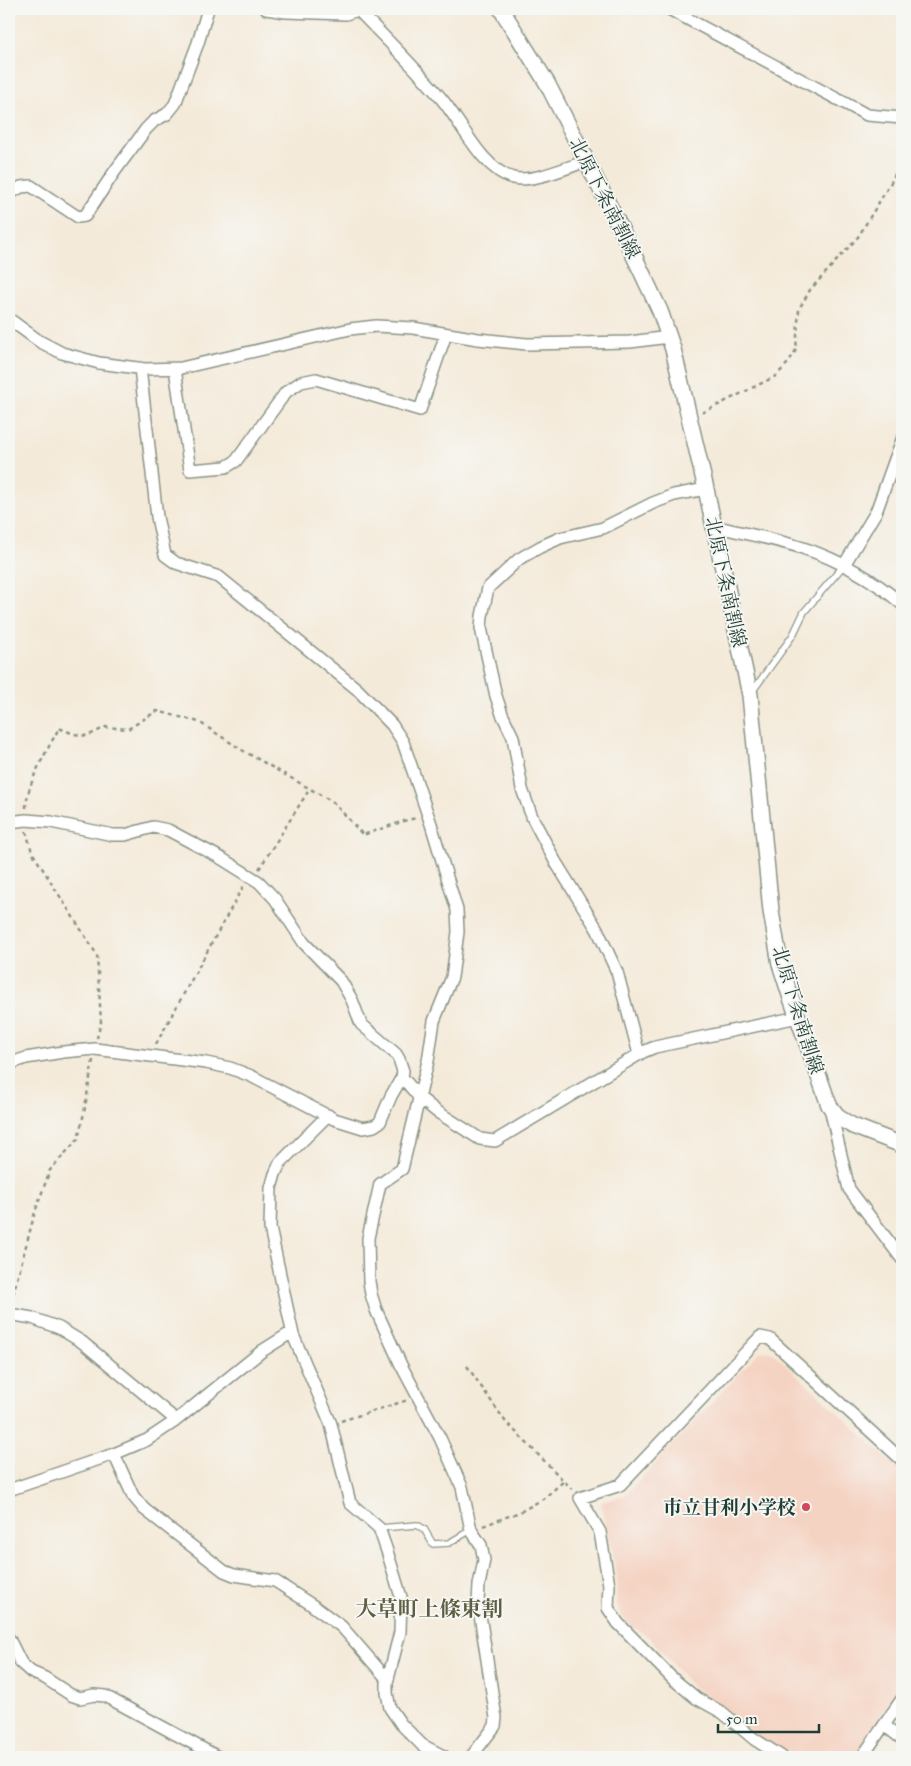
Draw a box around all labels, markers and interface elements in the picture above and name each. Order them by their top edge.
street label: 北原下条南割線 [565,134,645,262]
street label: 北原下条南割線 [701,515,751,649]
street label: 北原下条南割線 [768,943,828,1077]
place label: 市立甘利小学校 [663,1496,796,1519]
marker: 市立甘利小学校 [800,1501,812,1513]
district label: 大草町上條東割 [356,1596,503,1622]
scale bar [718,1701,820,1733]
text: 50 m [726,1710,758,1728]

